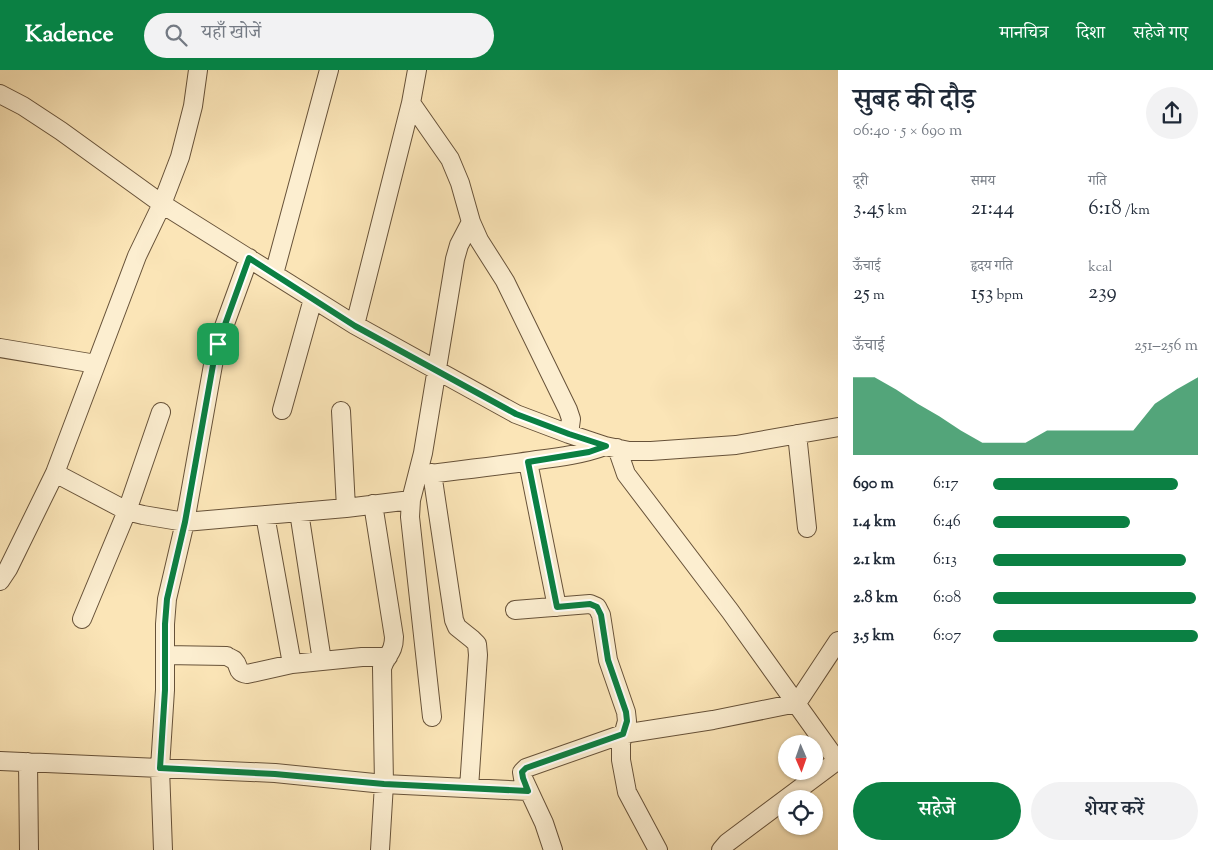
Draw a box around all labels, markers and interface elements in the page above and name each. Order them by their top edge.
search box [144,13,494,58]
text: Kadence [25,18,114,52]
text: यहाँ खोजें [202,20,261,47]
icon: search [162,21,190,49]
text: मानचित्र [1000,21,1048,47]
text: दिशा [1076,21,1105,47]
text: सहेजे गए [1133,21,1188,47]
text: सुबह की दौड़ [853,81,975,121]
button: share [1146,87,1198,139]
text: 06:40 · 5 × 690 m [853,120,962,143]
text: दूरी [853,172,868,192]
text: समय [971,172,995,192]
text: गति [1088,172,1107,192]
text: 3.45 [853,194,885,224]
text: 21:44 [971,194,1014,224]
text: 6:18 [1088,194,1122,224]
text: km [885,201,907,221]
text: /km [1122,201,1150,221]
text: ऊँचाई [853,257,881,277]
text: हृदय गति [971,257,1013,277]
text: kcal [1088,258,1112,278]
text: 239 [1088,278,1117,308]
text: 25 [853,279,870,309]
text: 153 [971,279,993,309]
text: m [870,286,885,306]
text: bpm [993,286,1023,306]
pin [197,323,239,365]
icon: arrive [204,330,232,358]
text: ऊँचाई [853,335,885,358]
text: 251–256 m [1134,335,1198,358]
text: 690 m [853,473,894,496]
text: 6:17 [933,473,958,496]
text: 1.4 km [853,511,896,534]
text: 6:46 [933,511,961,534]
text: 2.1 km [853,549,895,572]
text: 6:13 [933,549,957,572]
text: 2.8 km [853,587,898,610]
text: 6:08 [933,587,961,610]
text: 3.5 km [853,625,894,648]
text: 6:07 [933,625,961,648]
north arrow [778,735,822,780]
map controls [778,735,823,835]
button: सहेजें [853,782,1021,840]
button: शेयर करें [1031,782,1198,840]
button: locate [778,790,823,835]

